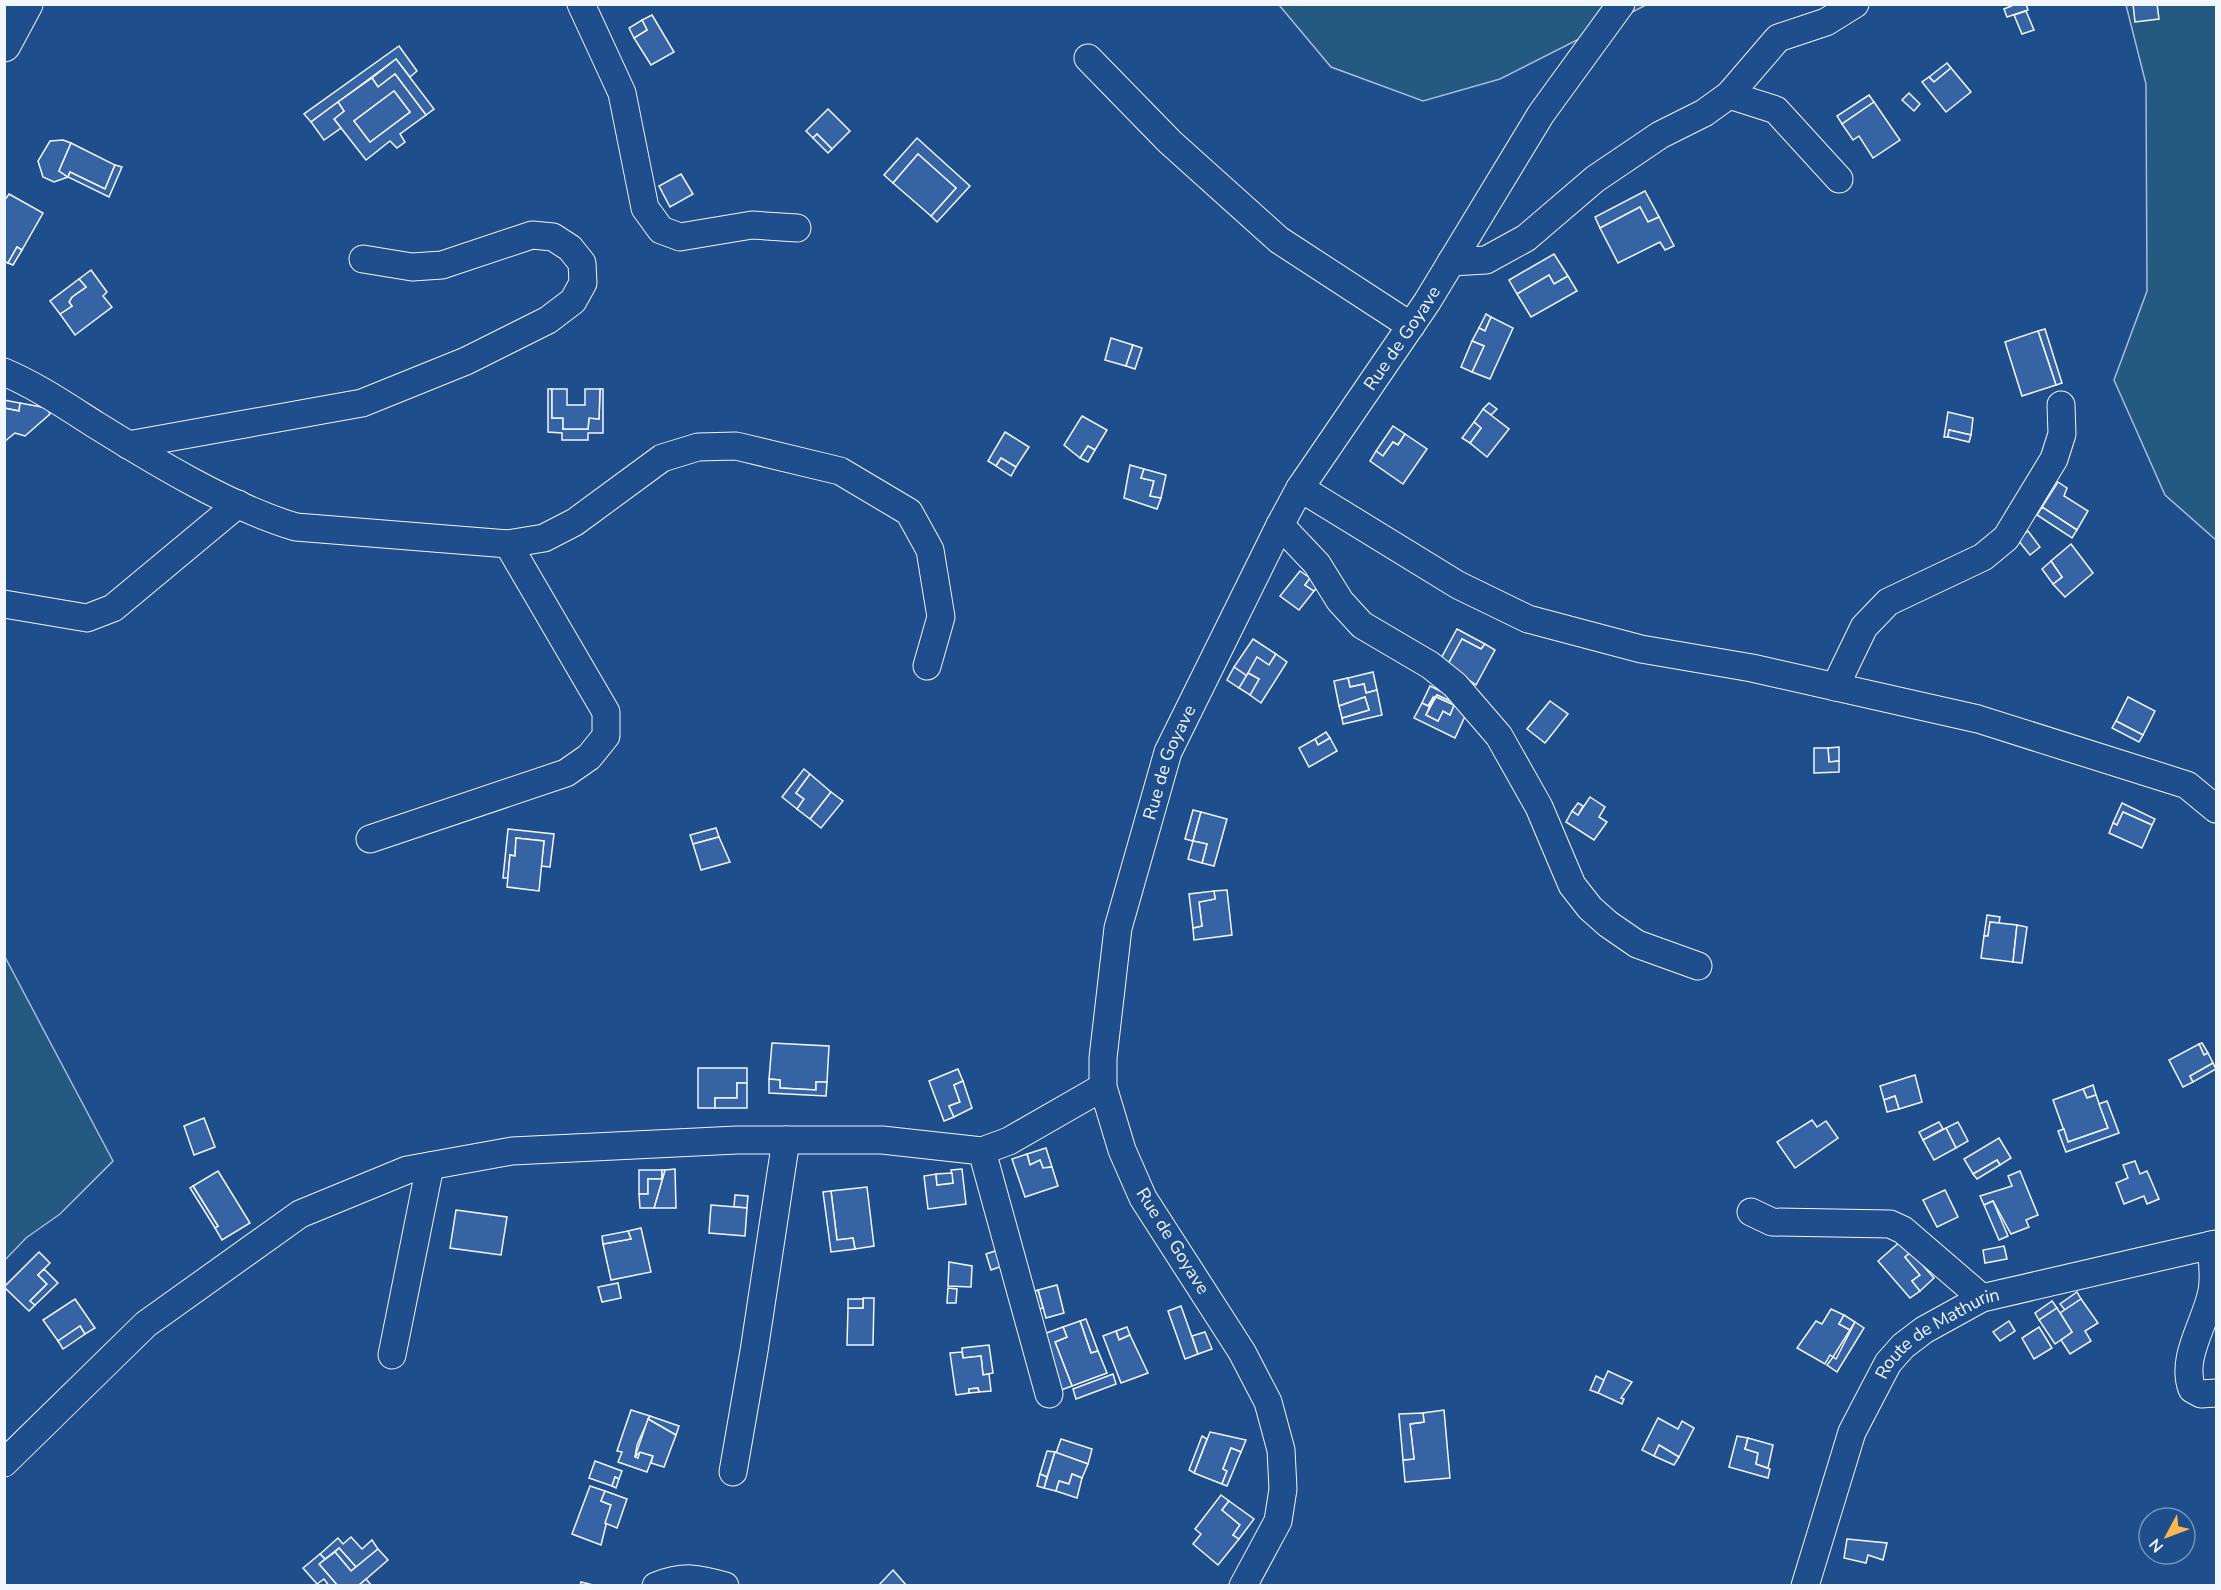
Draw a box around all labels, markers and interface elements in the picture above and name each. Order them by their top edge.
street label: Rue de Goyave [1358,281,1446,395]
street label: Rue de Goyave [1137,701,1201,823]
street label: Rue de Goyave [1131,1183,1215,1299]
street label: Route de Mathurin [1870,1282,2002,1383]
north arrow [2137,1506,2197,1566]
text: N [2144,1533,2169,1557]

